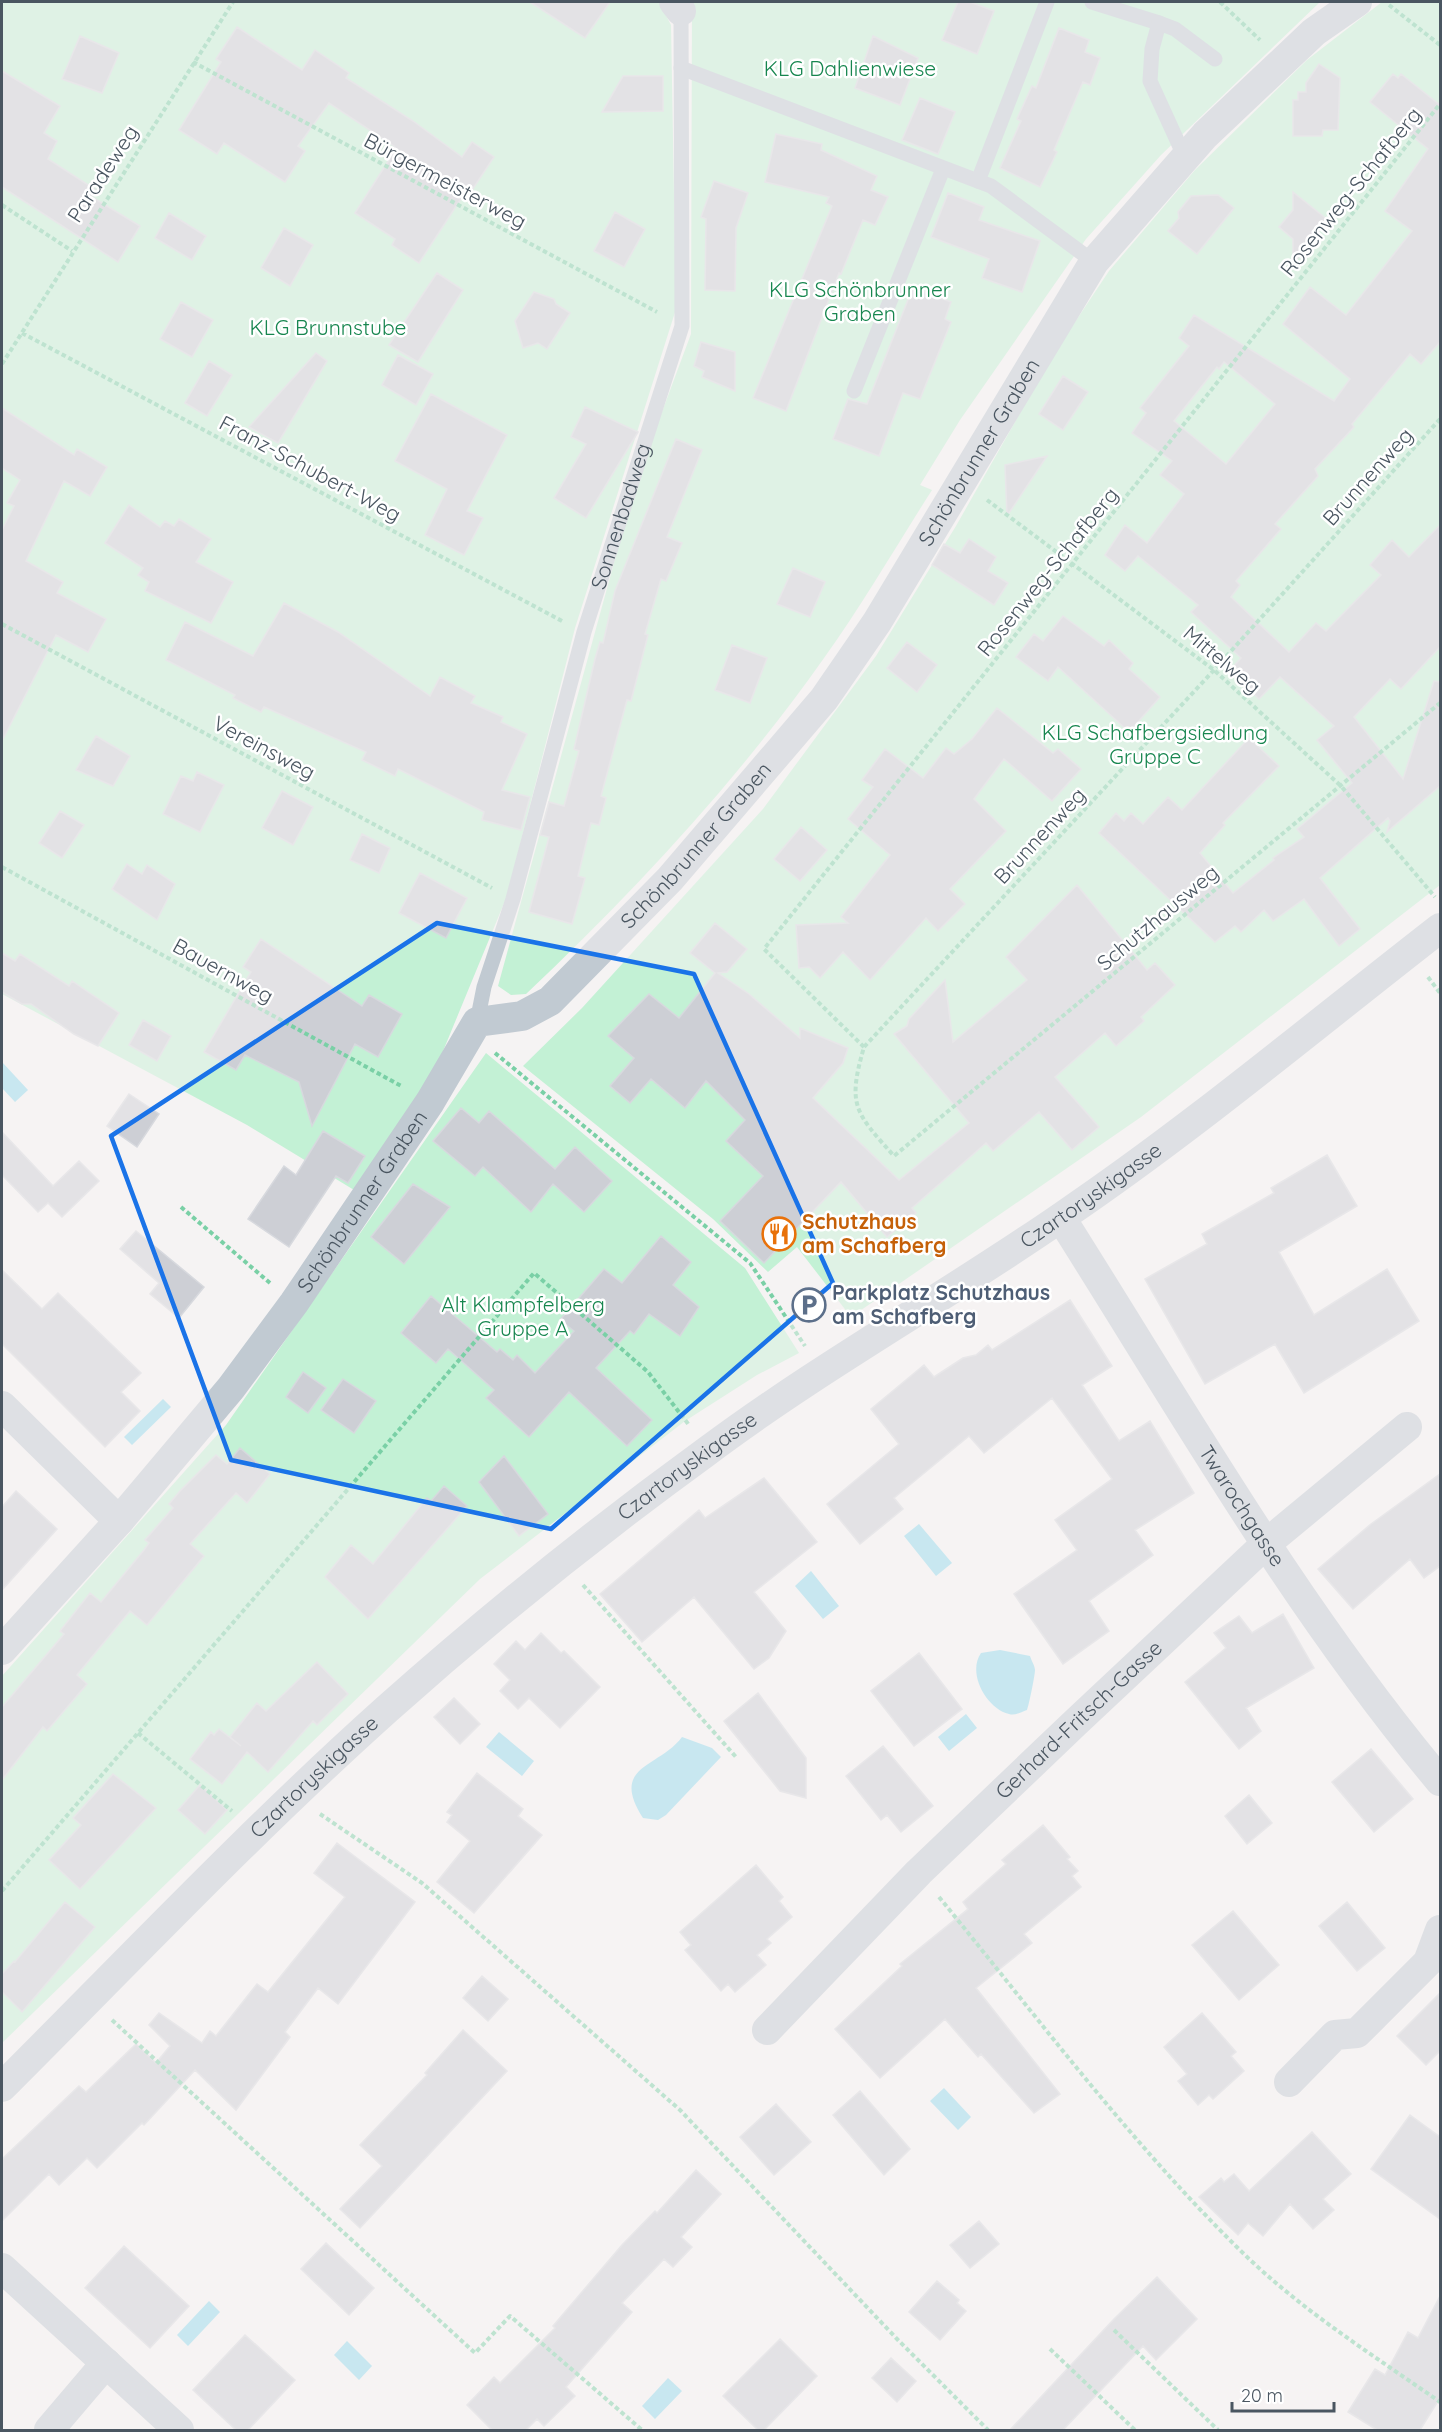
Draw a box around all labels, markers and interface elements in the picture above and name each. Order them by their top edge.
park label: KLG Dahlienwiese [764,55,936,81]
street label: Rosenweg-Schafberg [1274,102,1426,281]
street label: Paradeweg [61,120,143,227]
street label: Bürgermeisterweg [360,126,531,234]
park label: KLG Schönbrunner Graben [769,276,951,326]
park label: KLG Brunnstube [250,314,406,340]
street label: Schönbrunner Graben [912,353,1045,550]
street label: Franz-Schubert-Weg [215,409,406,527]
street label: Brunnenweg [1317,422,1418,531]
street label: Sonnenbadweg [585,440,656,592]
street label: Rosenweg-Schafberg [971,482,1123,661]
street label: Mittelweg [1179,619,1267,699]
street label: Vereinsweg [209,709,320,785]
park label: KLG Schafbergsiedlung Gruppe C [1042,719,1268,769]
street label: Schönbrunner Graben [615,756,776,934]
street label: Brunnenweg [988,782,1091,889]
street label: Schutzhausweg [1091,859,1223,976]
street label: Bauernweg [169,932,278,1008]
street label: Schönbrunner Graben [291,1105,432,1297]
street label: Czartoryskigasse [1015,1136,1166,1253]
place label: Schutzhaus am Schafberg [802,1208,946,1258]
restaurant icon: Schutzhaus am Schafberg [761,1216,797,1252]
place label: Parkplatz Schutzhaus am Schafberg [832,1279,1050,1329]
parking icon: Parkplatz Schutzhaus am Schafberg [791,1287,827,1323]
park label: Alt Klampfelberg Gruppe A [441,1291,605,1341]
street label: Czartoryskigasse [612,1405,762,1526]
street label: Twarochgasse [1194,1440,1291,1571]
street label: Gerhard-Fritsch-Gasse [990,1634,1167,1804]
street label: Czartoryskigasse [244,1709,383,1843]
scale bar [1232,2375,1334,2413]
text: 20 m [1241,2384,1283,2407]

